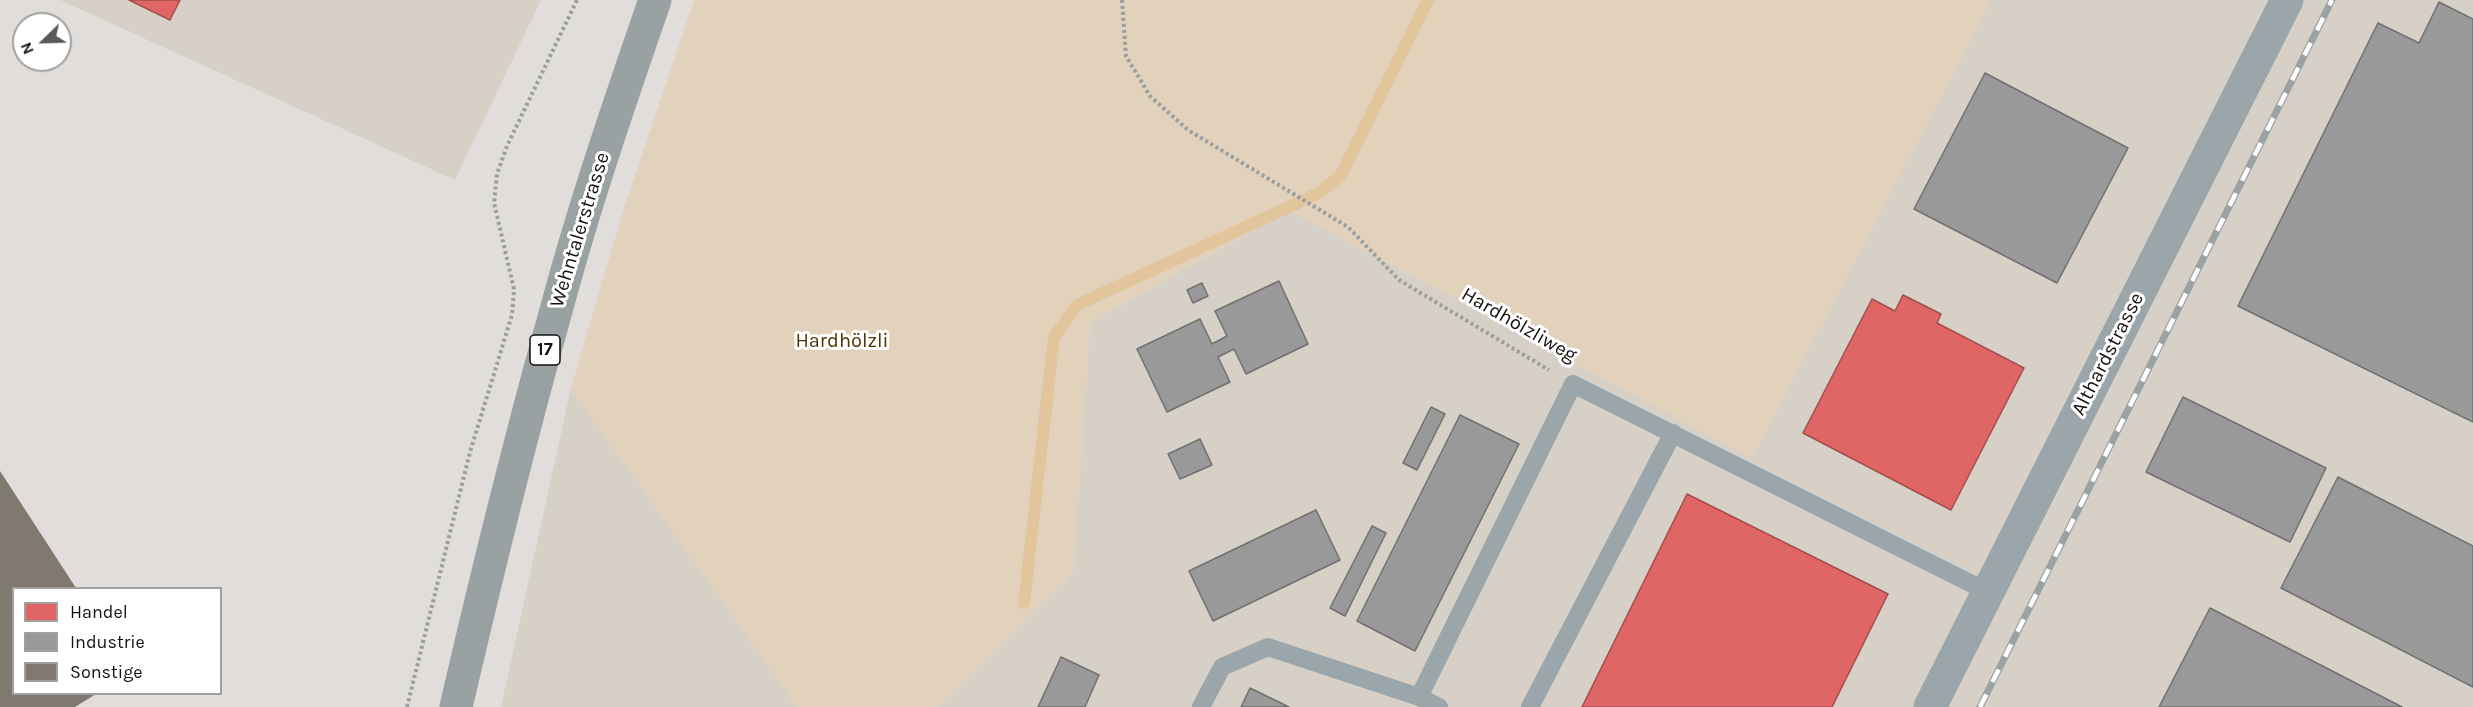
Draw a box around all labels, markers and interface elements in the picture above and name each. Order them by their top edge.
north arrow [12,12,72,72]
text: N [16,39,38,57]
street label: Wehntalerstrasse [545,150,615,310]
street label: Hardhölzliweg [1457,282,1581,368]
street label: Althardstrasse [2067,289,2149,419]
park label: Hardhölzli [795,329,889,353]
road number: 17 [530,335,560,365]
legend [12,587,222,695]
text: Handel [70,601,128,623]
text: Industrie [70,631,145,653]
text: Sonstige [70,661,143,683]

